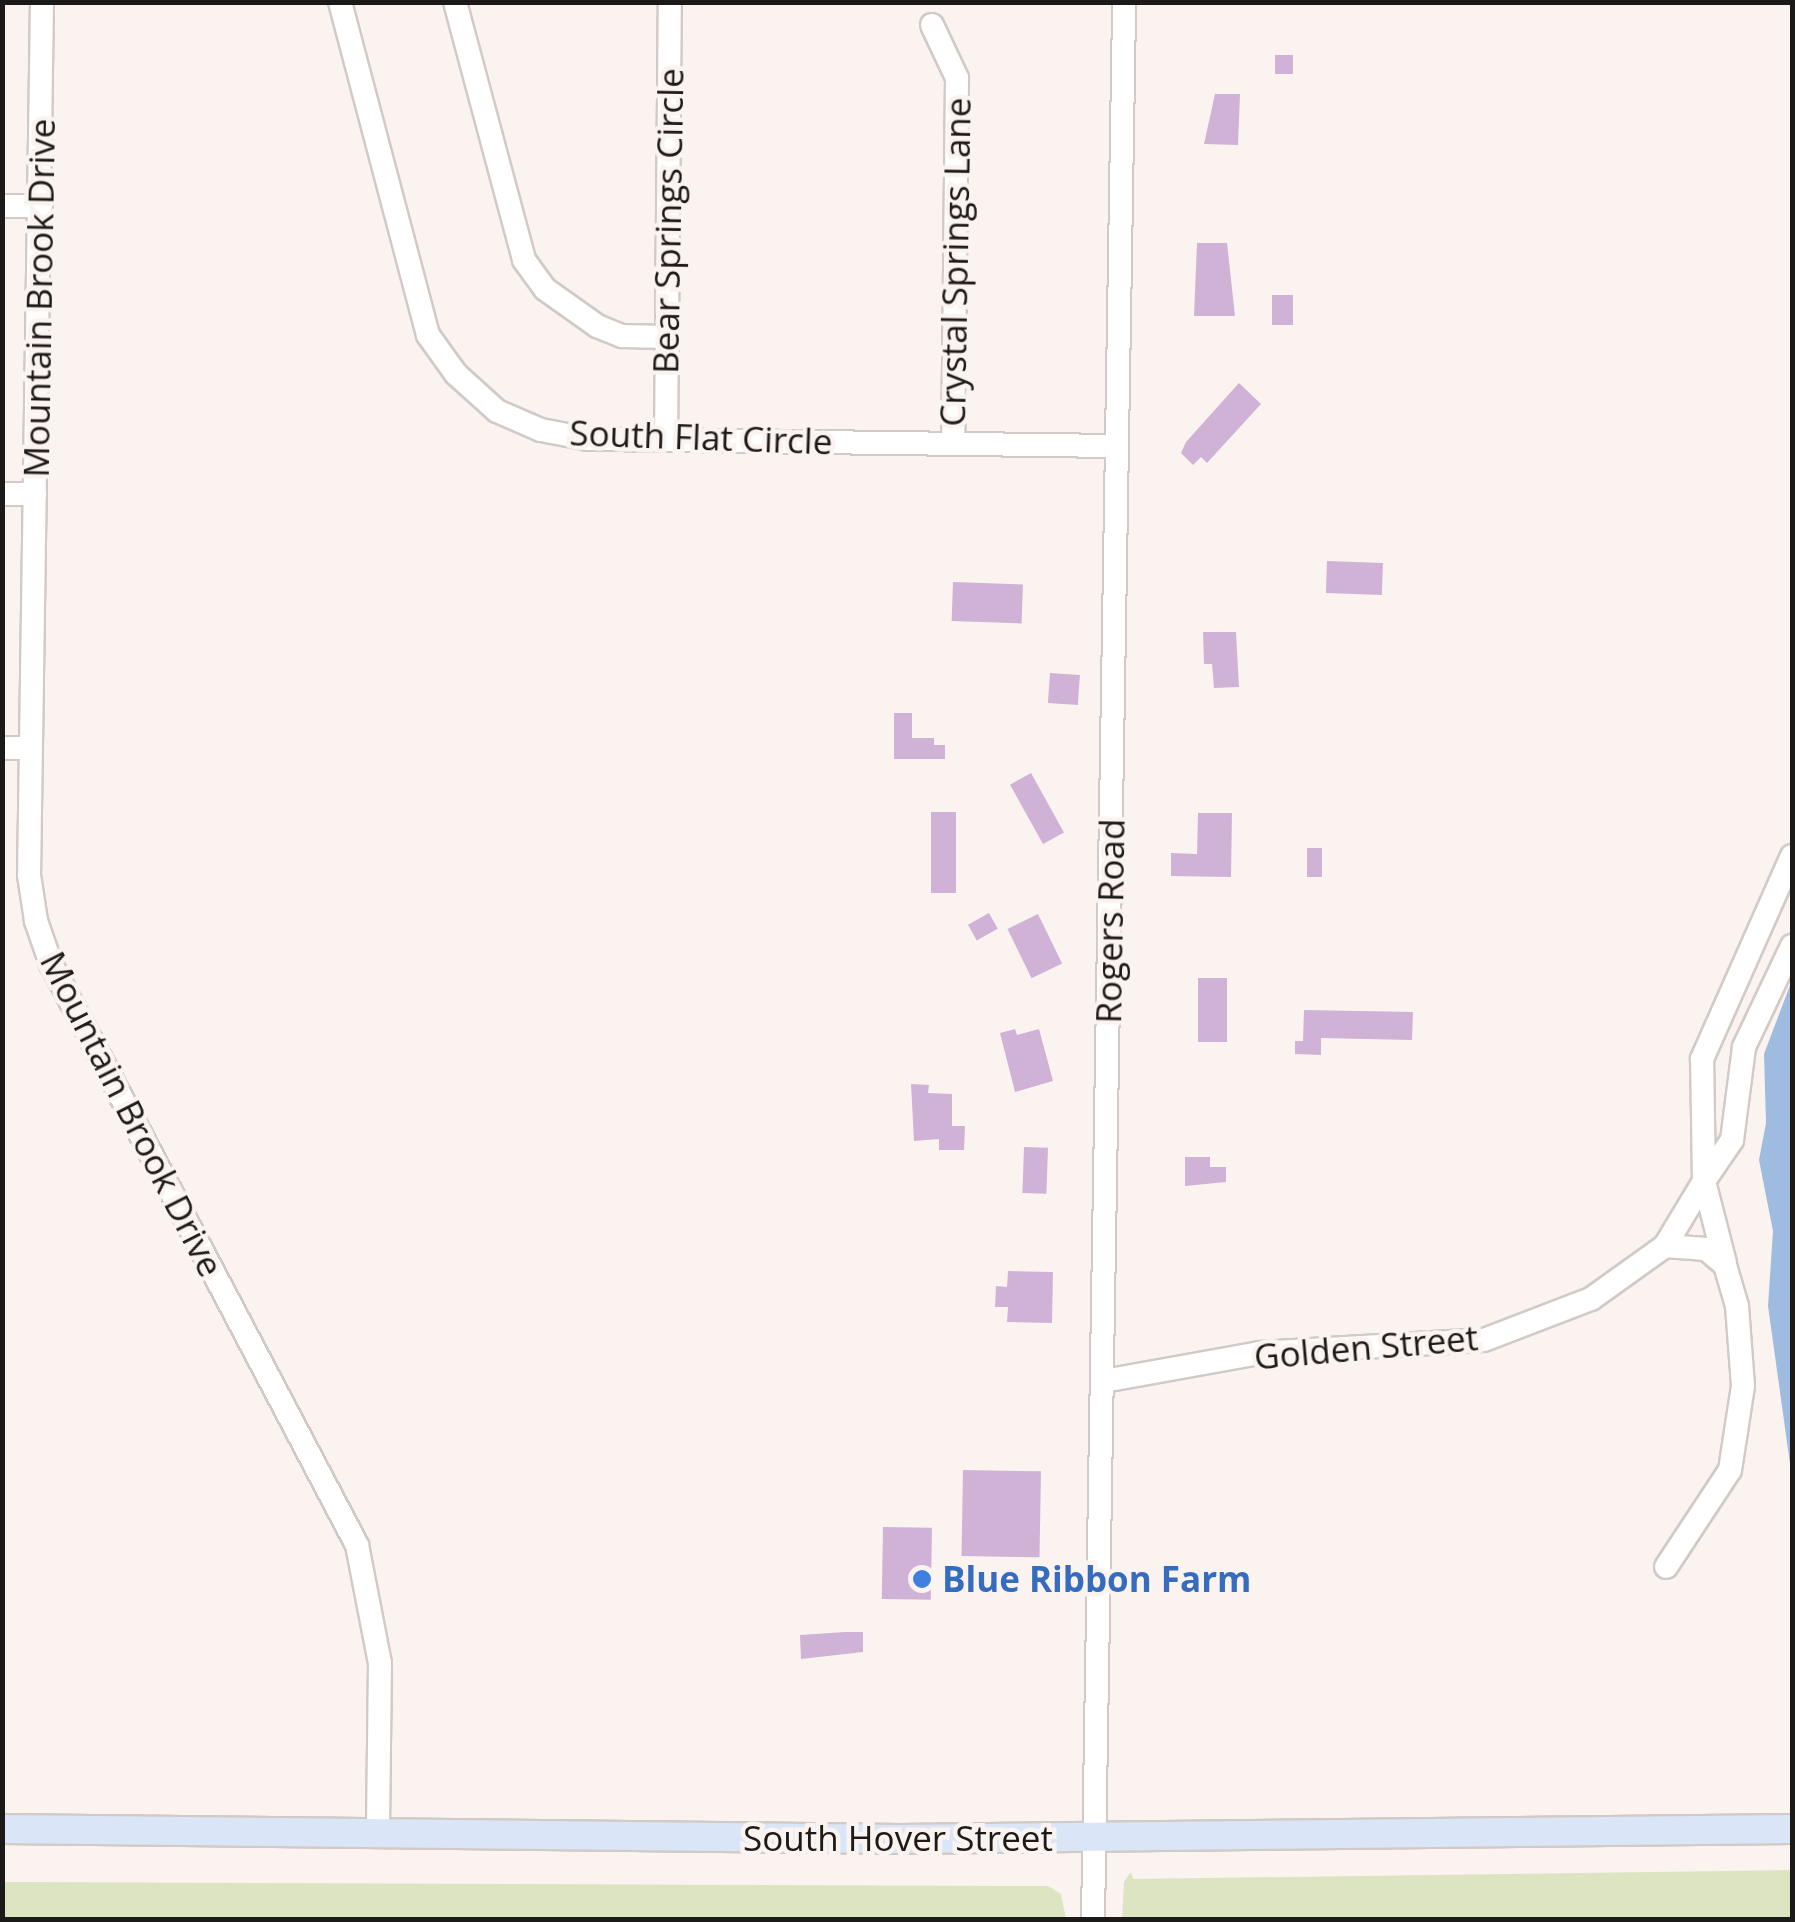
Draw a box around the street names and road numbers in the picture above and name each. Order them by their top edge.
street label: Bear Springs Circle [644,68,692,374]
street label: Crystal Springs Lane [931,97,979,427]
street label: Mountain Brook Drive [15,118,63,478]
street label: South Flat Circle [569,411,833,463]
street label: Rogers Road [1087,818,1133,1024]
street label: Mountain Brook Drive [32,945,232,1283]
street label: Golden Street [1252,1316,1480,1378]
street label: South Hover Street [743,1817,1053,1859]

